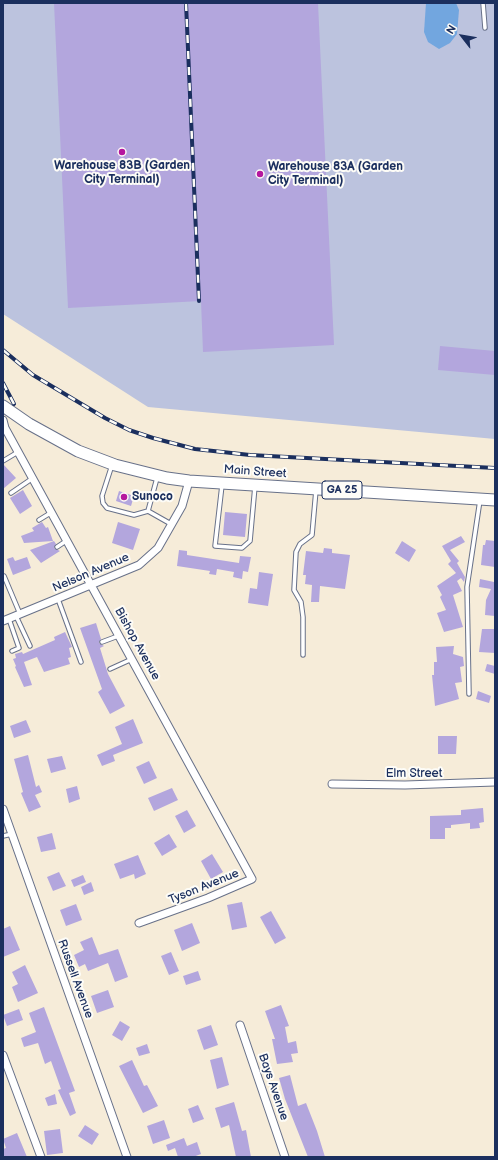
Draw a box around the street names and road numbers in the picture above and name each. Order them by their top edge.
street label: Main Street [223,463,287,481]
road number: GA 25 [322,481,362,499]
street label: Nelson Avenue [51,550,131,596]
street label: Bishop Avenue [111,605,163,683]
street label: Elm Street [386,767,442,781]
street label: Tyson Avenue [167,866,241,908]
street label: Russell Avenue [54,938,96,1020]
street label: Bays Avenue [255,1052,291,1122]

